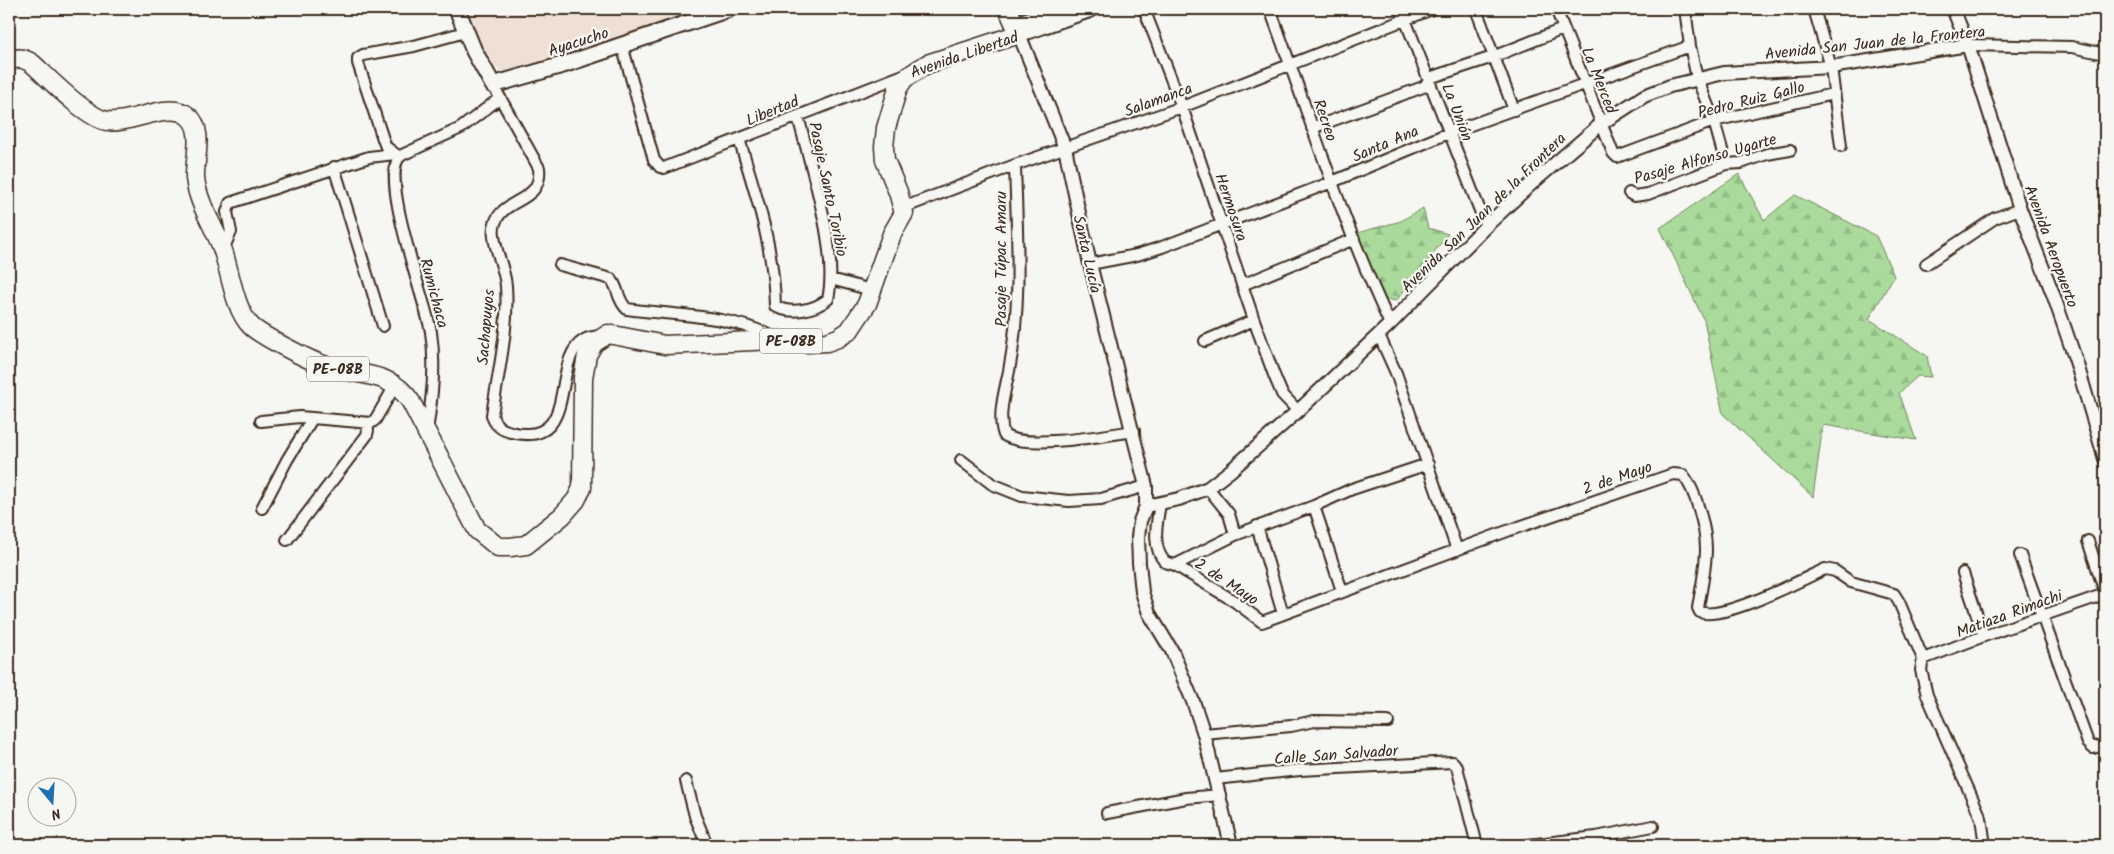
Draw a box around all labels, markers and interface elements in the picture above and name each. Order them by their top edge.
street label: Avenida San Juan de la Frontera [1764,19,1987,68]
street label: Ayacucho [545,21,612,64]
street label: Avenida Libertad [907,25,1023,86]
street label: La Merced [1574,43,1624,119]
street label: Pedro Ruiz Gallo [1695,75,1808,126]
street label: Salamanca [1121,77,1196,124]
street label: La Unión [1434,80,1479,145]
street label: Libertad [742,89,804,133]
street label: Recreo [1306,96,1343,145]
street label: Santa Ana [1348,119,1423,170]
street label: Pasaje Santo Toribio [801,120,854,259]
street label: Avenida San Juan de la Frontera [1396,127,1572,299]
street label: Pasaje Alfonso Ugarte [1631,127,1780,192]
street label: Hermosura [1207,170,1254,245]
street label: Avenida Aeropuerto [2017,182,2084,311]
street label: Pasaje Túpac Amaru [989,191,1014,327]
street label: Santa Lucía [1065,213,1108,296]
street label: Rumichaca [412,256,455,331]
street label: Sachapuyos [471,288,502,366]
road number: PE-08B [760,328,822,354]
road number: PE-08B [307,356,369,382]
street label: 2 de Mayo [1579,455,1656,502]
street label: 2 de Mayo [1189,552,1263,612]
street label: Matiaza Rimachi [1953,583,2067,645]
street label: Calle San Salvador [1273,739,1401,772]
north arrow [28,776,78,826]
text: N [48,802,63,825]

